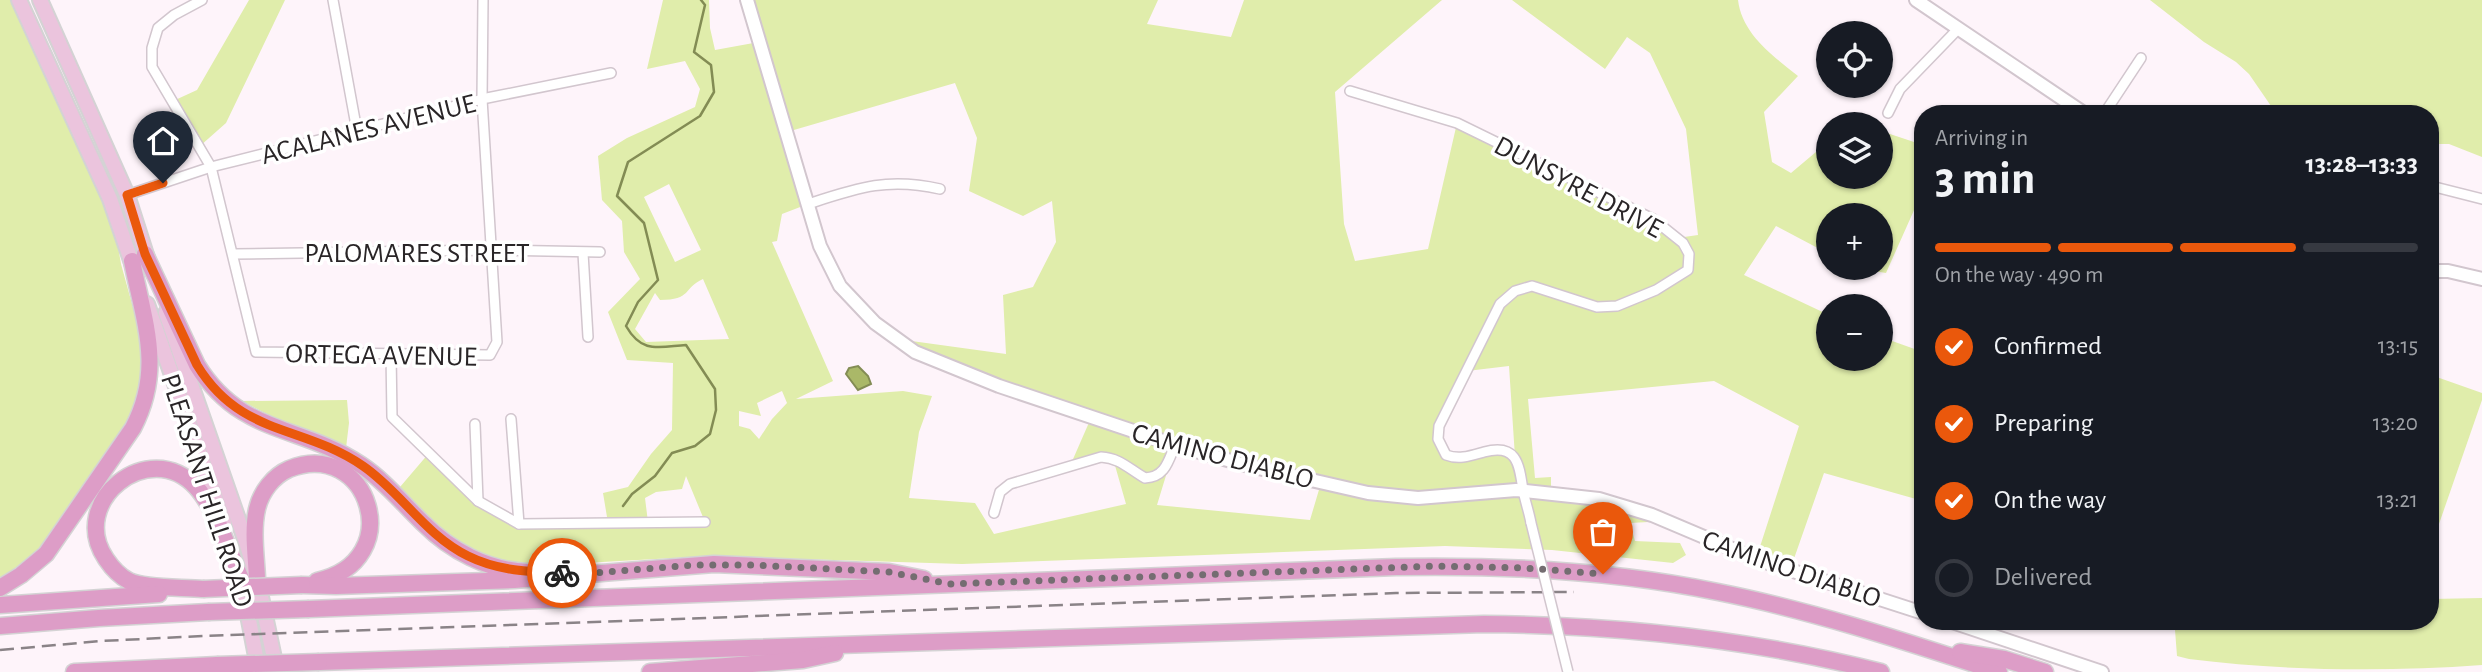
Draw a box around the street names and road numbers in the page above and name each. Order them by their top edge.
street label: ACALANES AVENUE [258,90,479,170]
street label: DUNSYRE DRIVE [1489,132,1667,244]
street label: PALOMARES STREET [304,240,530,268]
street label: ORTEGA AVENUE [285,340,477,372]
street label: PLEASANT HILL ROAD [155,370,257,611]
street label: CAMINO DIABLO [1129,419,1316,495]
street label: CAMINO DIABLO [1699,526,1884,614]

